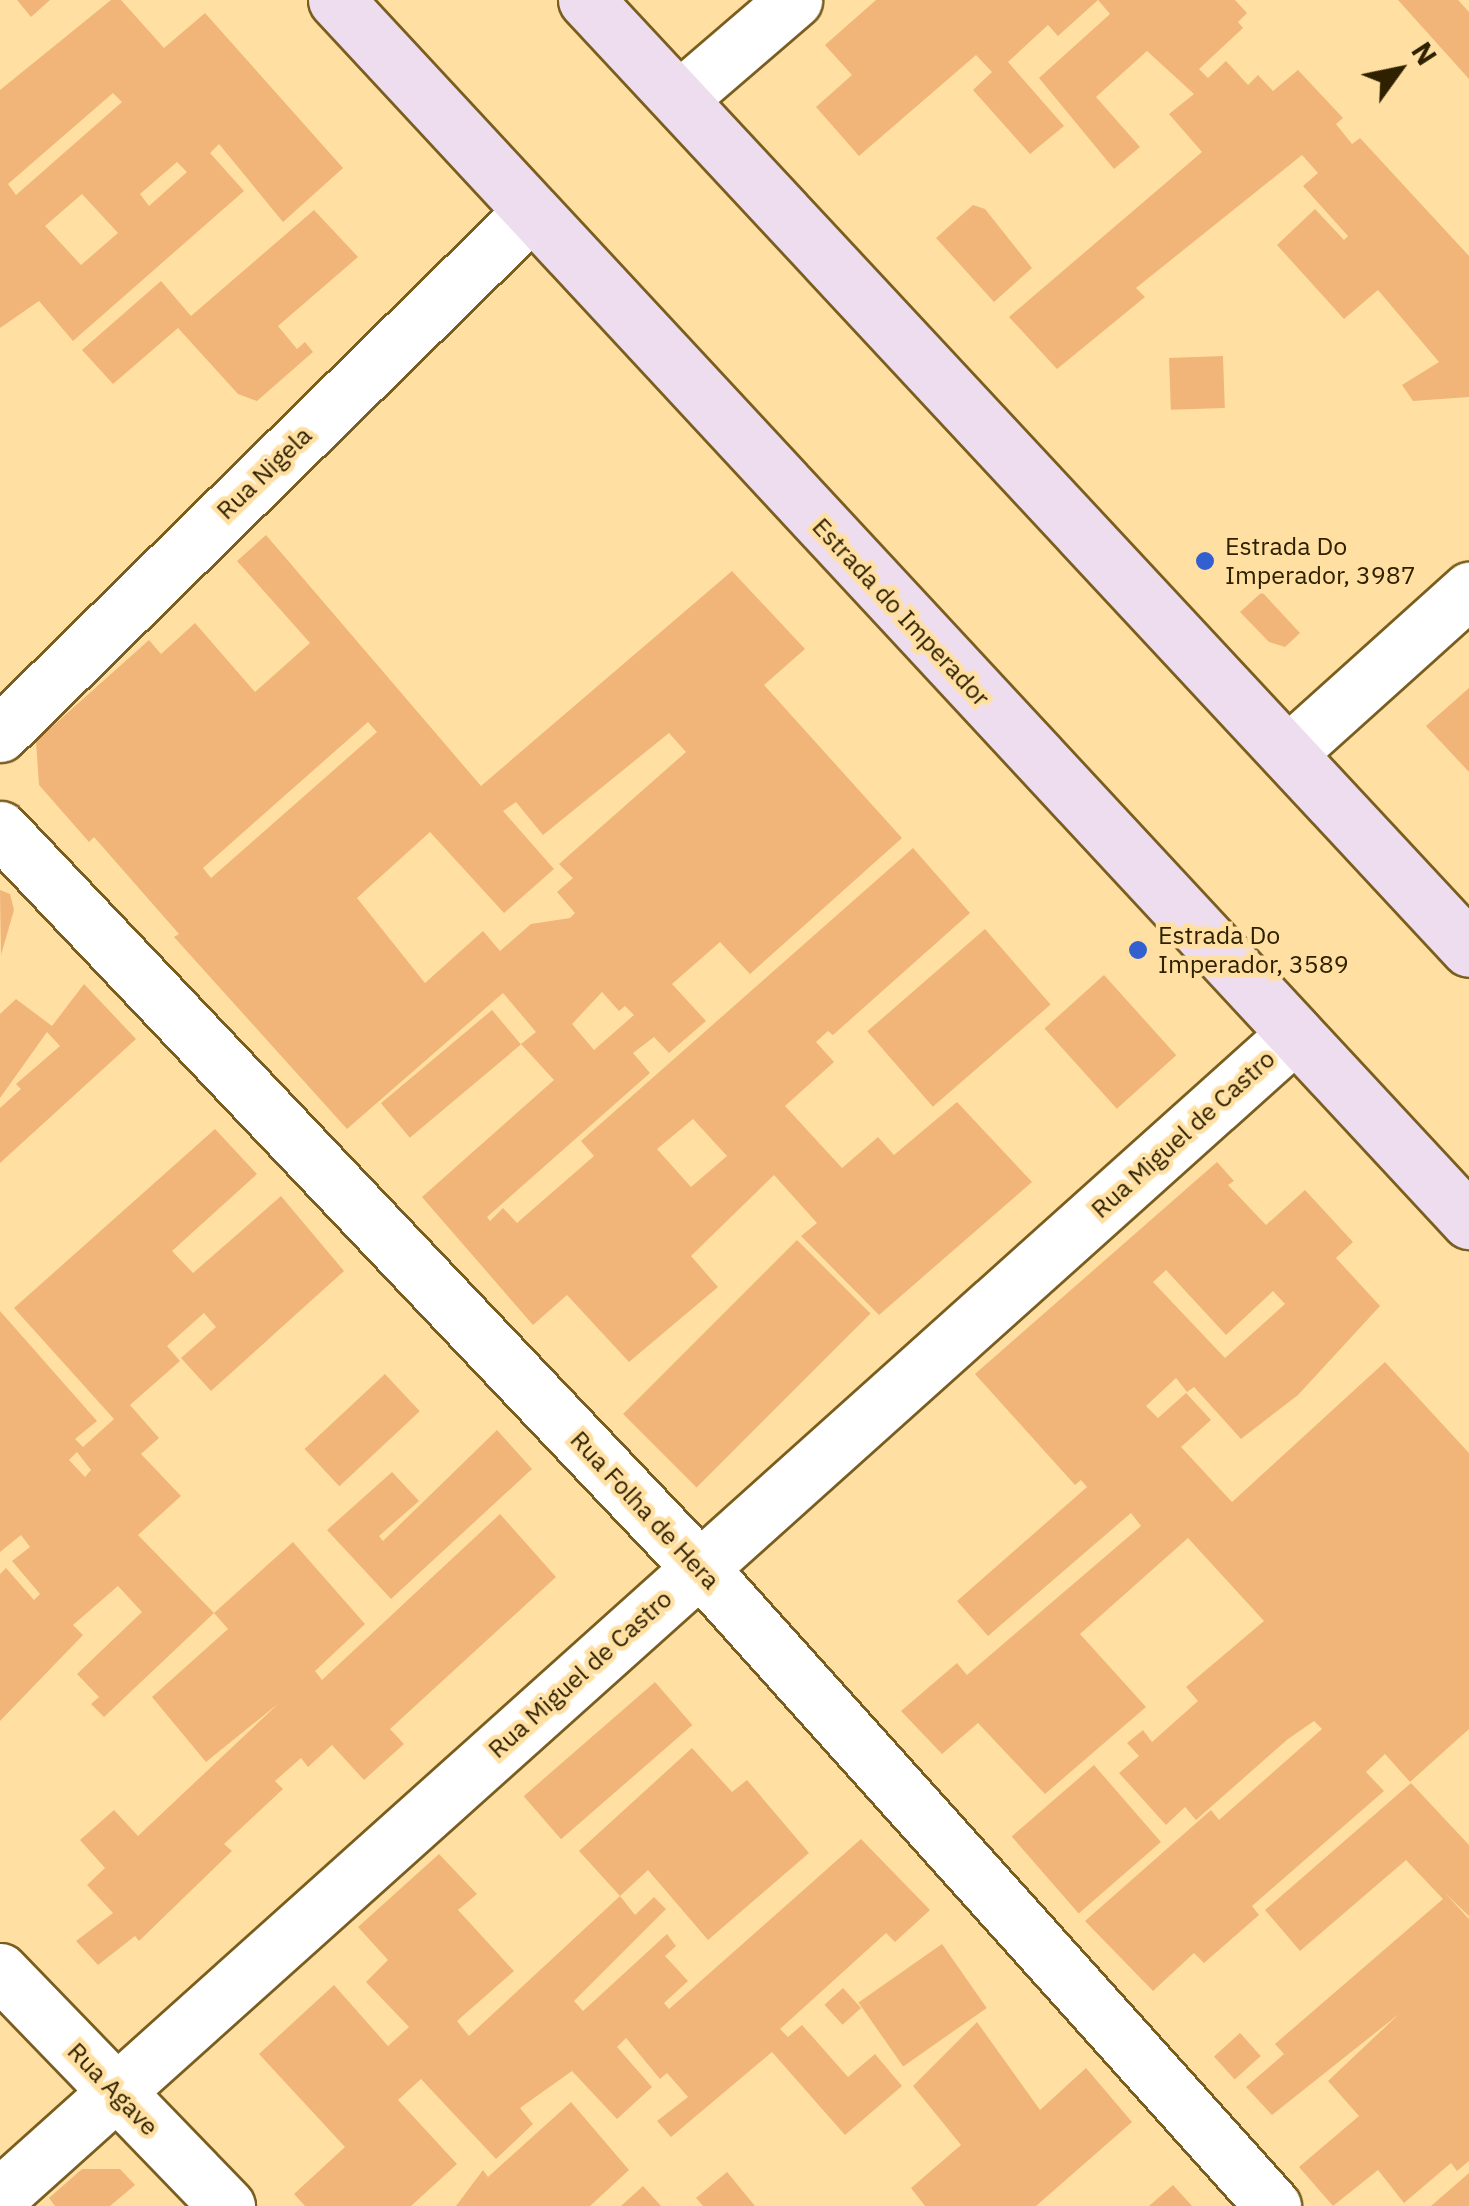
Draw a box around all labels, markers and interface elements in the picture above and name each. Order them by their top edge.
north arrow [1349,20,1449,120]
text: N [1404,35,1446,72]
street label: Rua Nigela [210,420,318,526]
street label: Estrada do Imperador [806,512,996,712]
place label: Estrada Do Imperador, 3987 [1225,532,1416,591]
marker: Estrada Do Imperador, 3987 [1194,550,1216,572]
place label: Estrada Do Imperador, 3589 [1158,921,1349,980]
marker: Estrada Do Imperador, 3589 [1127,939,1149,961]
street label: Rua Miguel de Castro [1085,1044,1281,1224]
street label: Rua Folha de Hera [564,1425,726,1595]
street label: Rua Miguel de Castro [482,1584,678,1764]
street label: Rua Agave [61,2036,165,2142]

